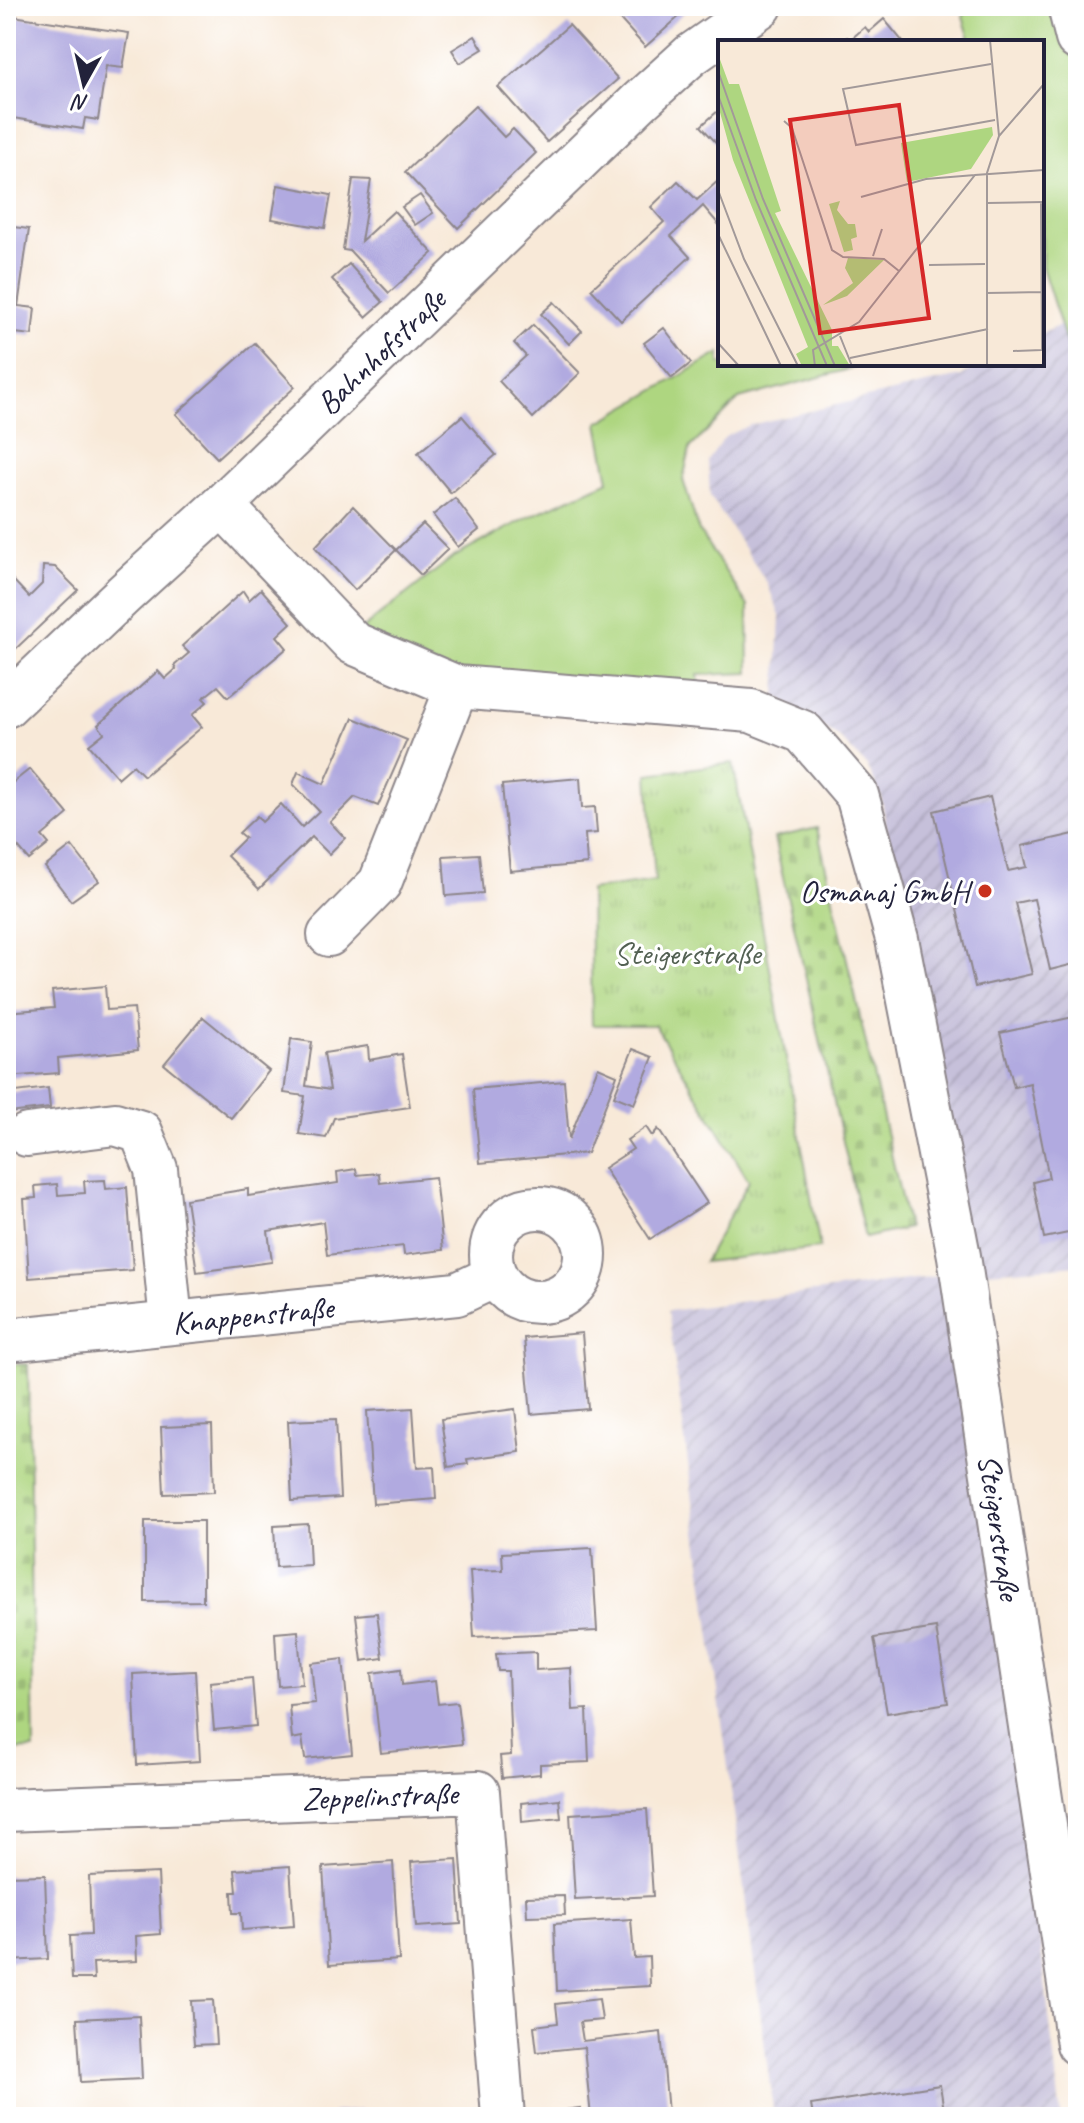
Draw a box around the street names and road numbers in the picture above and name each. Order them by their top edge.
street label: Bahnhofstraße [308,278,456,424]
street label: Knappenstraße [170,1286,338,1344]
street label: Steigerstraße [968,1452,1031,1605]
street label: Zeppelinstraße [301,1773,461,1820]

